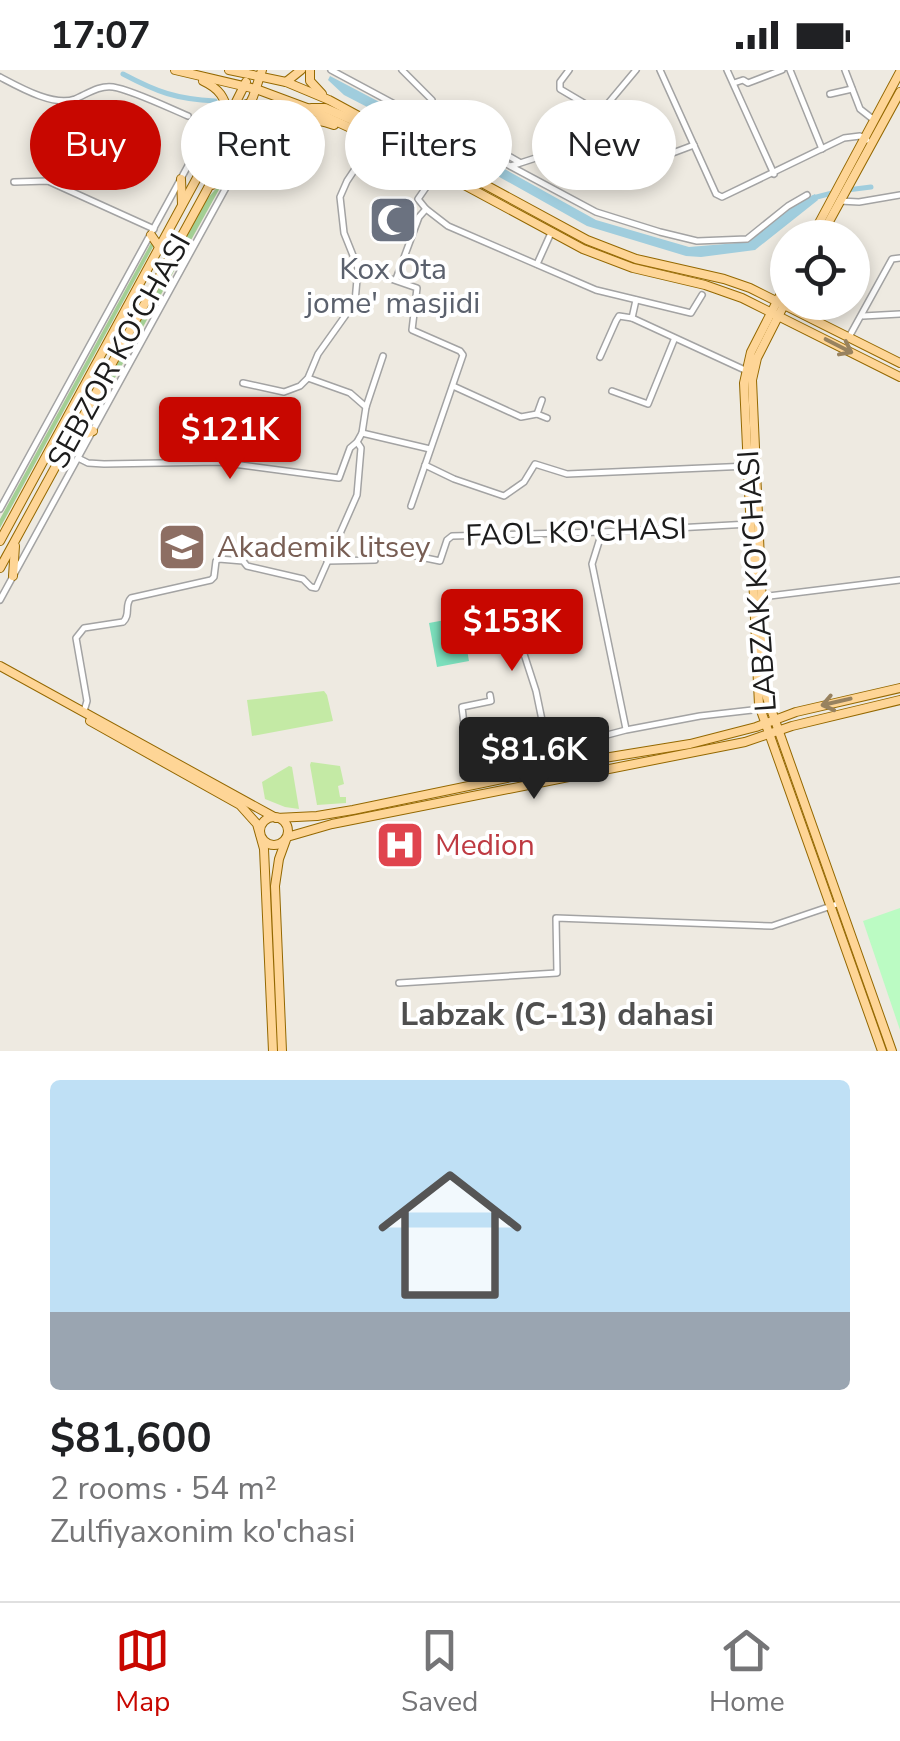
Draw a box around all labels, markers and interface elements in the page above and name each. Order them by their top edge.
text: 17:07 [50,10,151,61]
chip: Buy [30,100,161,190]
chip: Rent [181,100,325,190]
chip: Filters [345,100,512,190]
chip: New [532,100,676,190]
mosque icon: Kox Ota jome' masjidi [367,194,419,246]
map controls [770,220,870,320]
button: locate [770,220,870,320]
street label: SEBZOR KO‘CHASI [38,227,201,476]
place label: Kox Ota jome' masjidi [304,249,480,324]
one-way arrow [824,337,853,356]
pin: $121K [160,397,300,482]
text: $121K [181,408,279,451]
street label: LABZAK KO'CHASI [728,449,787,713]
street label: FAOL KO'CHASI [465,508,687,557]
school or university icon: Akademik litsey [156,521,208,573]
place label: Akademik litsey [217,527,431,568]
pin: $153K [442,589,582,674]
text: $153K [463,600,561,643]
one-way arrow [821,694,853,713]
pin: $81.6K [453,717,615,802]
text: $81.6K [481,728,587,771]
hospital icon: Medion [374,819,426,871]
place label: Medion [435,825,535,866]
district label: Labzak (C-13) dahasi [400,993,714,1036]
icon: home [360,1145,540,1325]
text: $81,600 [50,1410,212,1467]
text: 2 rooms · 54 m² [50,1467,277,1510]
text: Zulfiyaxonim ko'chasi [50,1510,355,1553]
tab: Map [115,1623,170,1721]
tab: Saved [401,1623,478,1721]
tab: Home [709,1623,785,1721]

